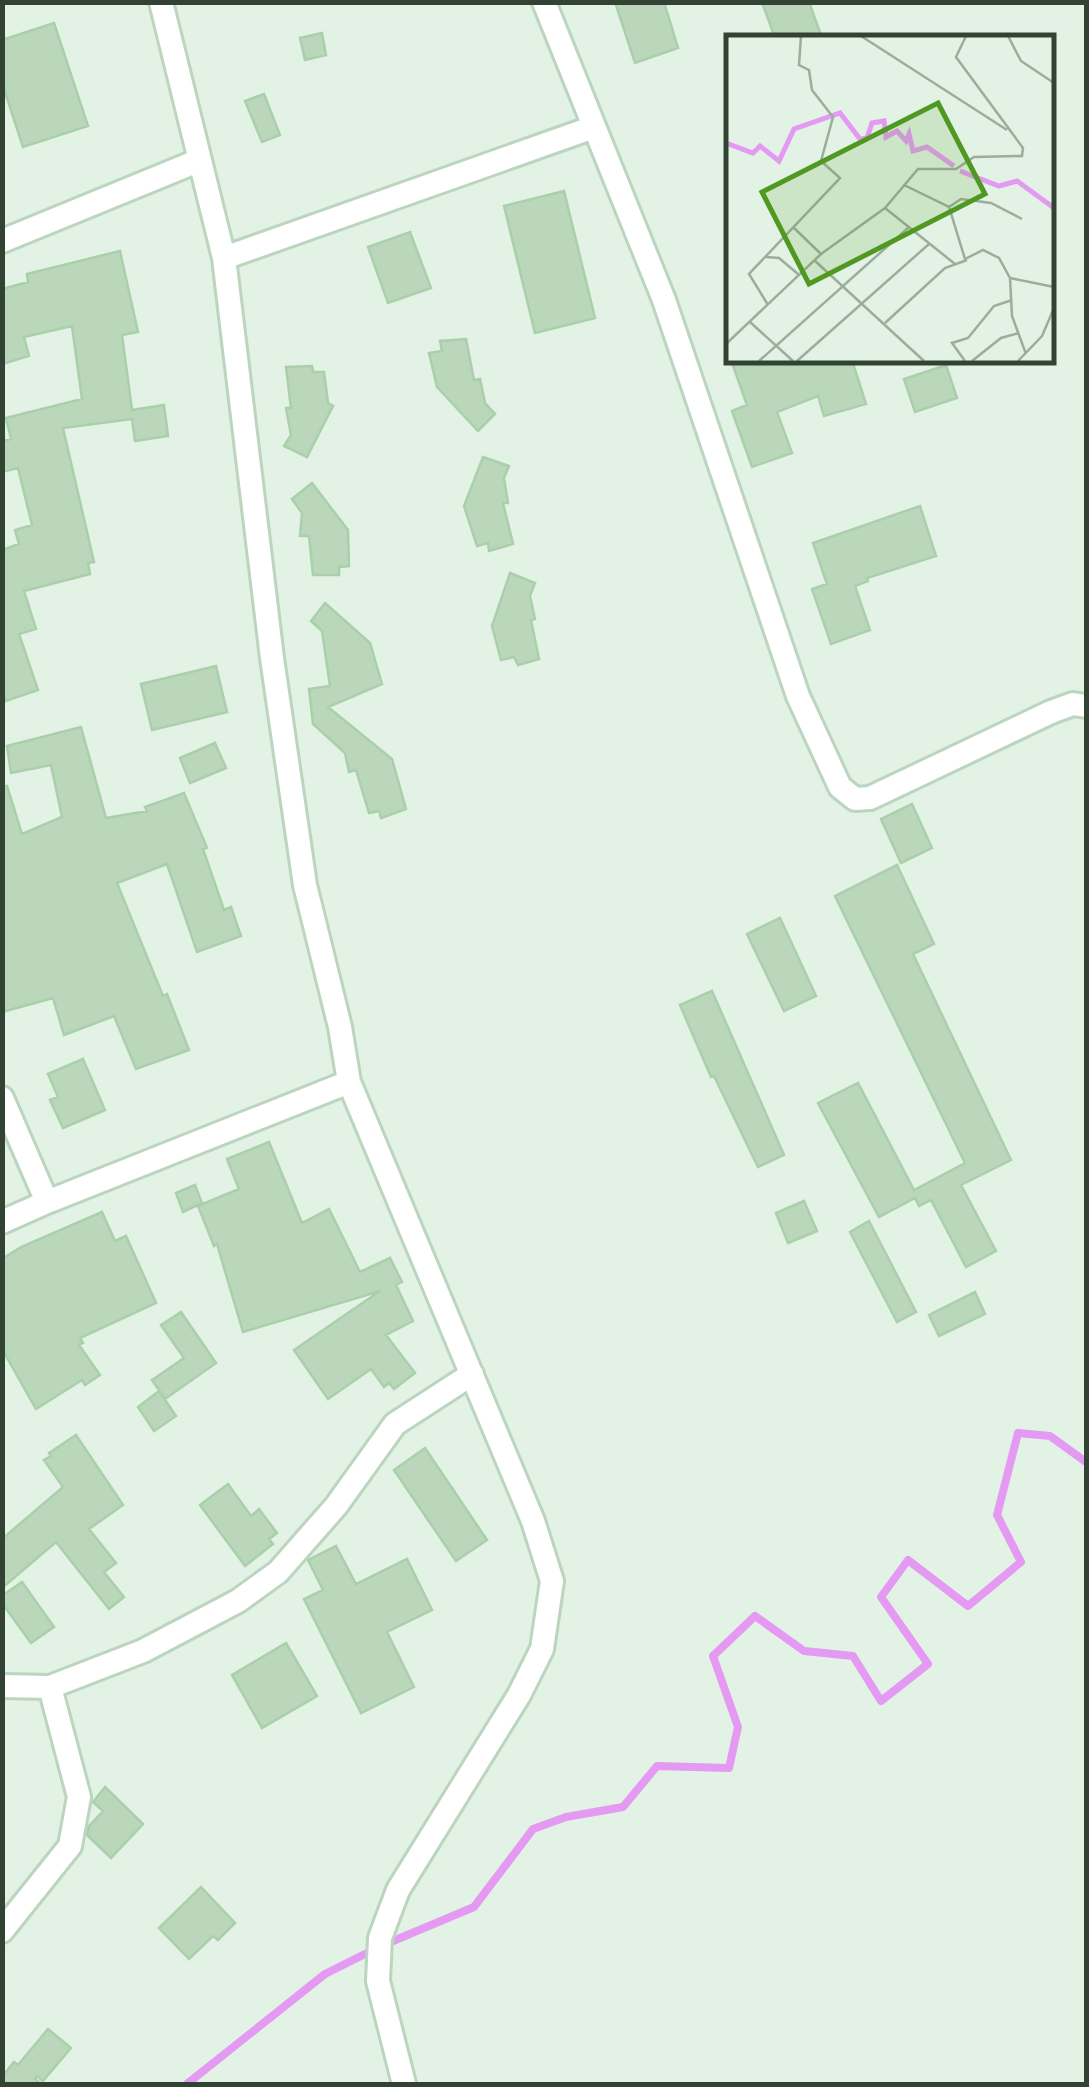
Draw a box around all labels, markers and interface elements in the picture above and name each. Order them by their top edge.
inset map [726,35,1054,362]

